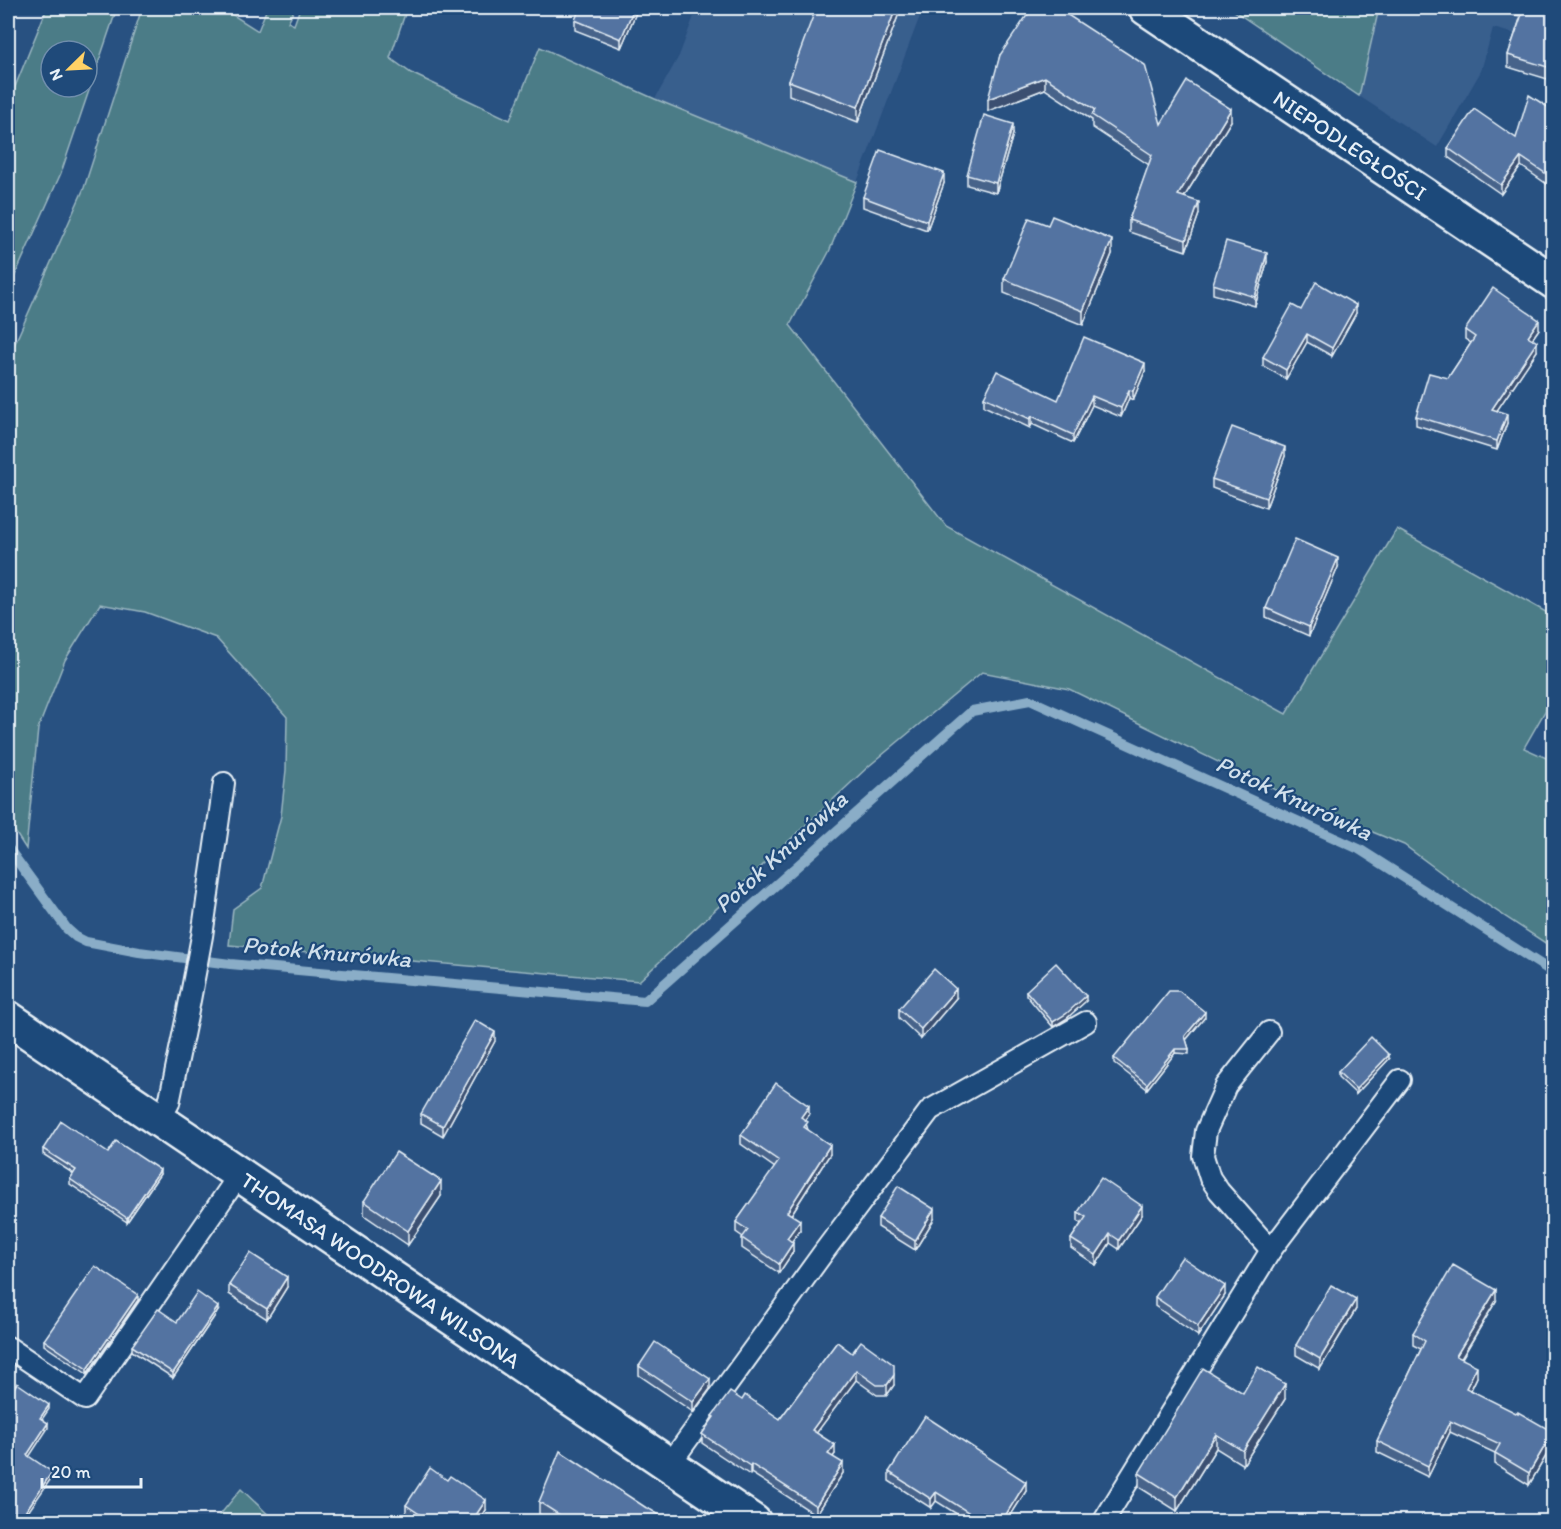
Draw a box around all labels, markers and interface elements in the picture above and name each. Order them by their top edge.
north arrow [39,39,99,99]
text: N [45,66,67,84]
street label: NIEPODLEGŁOŚCI [1268,84,1432,207]
water label: Potok Knurówka [1211,749,1377,847]
water label: Potok Knurówka [708,784,854,919]
water label: Potok Knurówka [242,930,413,973]
street label: THOMASA WOODROWA WILSONA [236,1166,525,1374]
scale bar [42,1451,141,1489]
text: 20 m [51,1461,91,1483]

